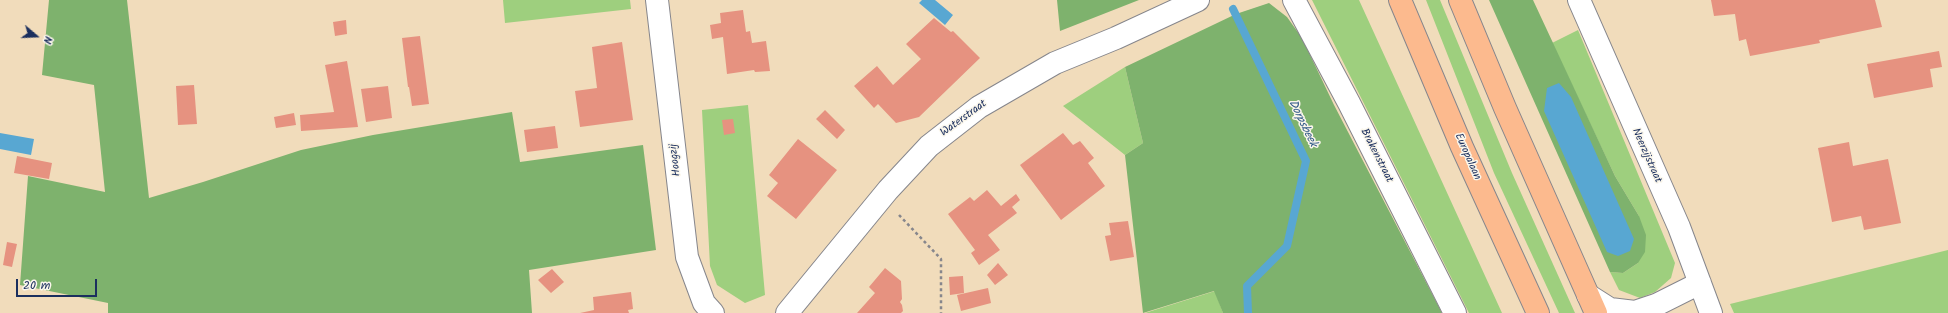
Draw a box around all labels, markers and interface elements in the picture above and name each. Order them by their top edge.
north arrow [16,16,56,56]
text: N [38,34,57,46]
street label: Waterstraat [938,98,990,140]
water label: Dorpsbeek [1284,98,1320,150]
street label: Brakenstraat [1357,127,1395,185]
street label: Neerzijstraat [1628,127,1664,185]
street label: Europalaan [1451,132,1483,182]
street label: Hoogzij [667,143,685,177]
scale bar [18,271,99,297]
text: 20 m [23,276,50,295]

